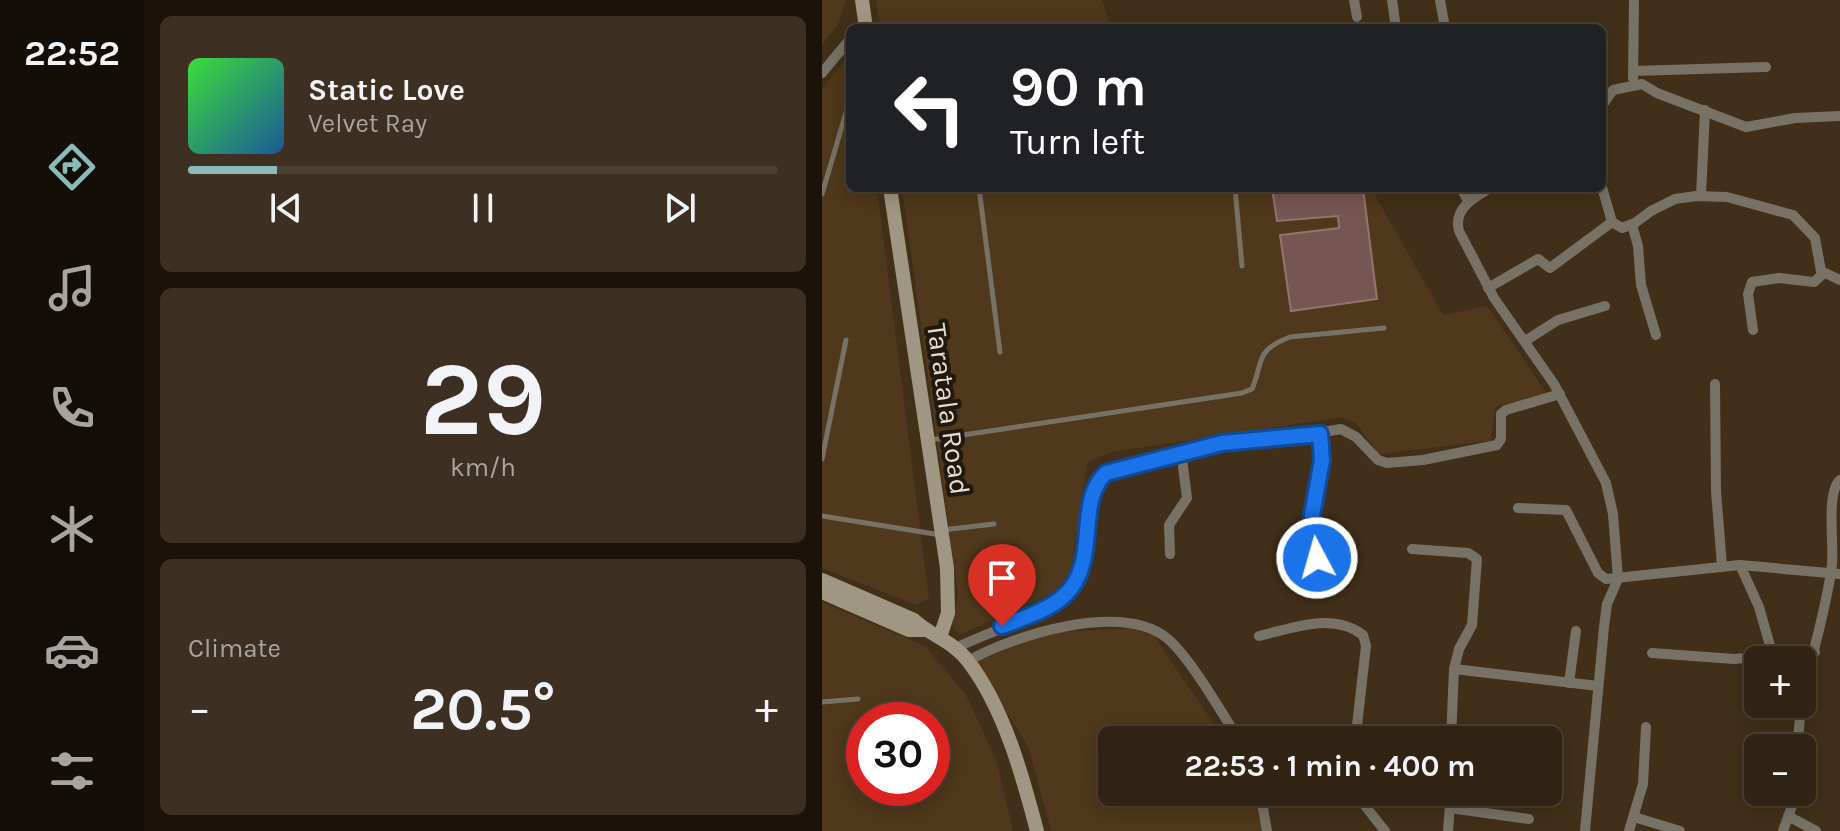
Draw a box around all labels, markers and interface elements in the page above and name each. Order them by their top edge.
text: 22:52 [24,32,120,74]
text: 90 m [1010,54,1147,119]
icon: left [878,56,982,160]
text: Static Love [308,72,465,108]
text: Velvet Ray [308,108,427,139]
text: Turn left [1010,121,1145,163]
icon: directions [44,139,100,195]
icon: previous [264,186,308,230]
icon: pause [461,186,505,230]
icon: next [658,186,702,230]
icon: music [44,260,100,316]
street label: Taratala Road [920,321,977,497]
text: 29 [420,339,546,460]
icon: phone [44,380,100,436]
text: km/h [450,452,516,483]
icon: climate [44,501,100,557]
position arrow [1275,516,1359,600]
pin [968,544,1036,626]
icon: arrive [980,556,1024,600]
icon: car [44,622,100,678]
text: Climate [188,633,281,664]
map controls [1744,646,1816,806]
button: + [1744,646,1816,718]
text: 20.5° [410,674,556,744]
text: − [188,683,211,734]
text: + [755,683,778,734]
speed limit sign: 30 [846,702,950,806]
button: − [1744,734,1816,806]
icon: filters [44,743,100,799]
text: 22:53 · 1 min · 400 m [1185,748,1475,784]

